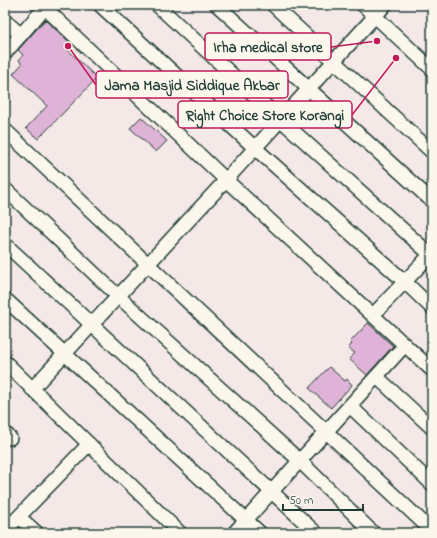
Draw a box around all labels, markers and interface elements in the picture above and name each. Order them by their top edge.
callout: Irha medical store [205,33,331,60]
text: Irha medical store [213,37,324,59]
callout: Jama Masjid Siddique Akbar [96,71,288,98]
text: Jama Masjid Siddique Akbar [104,75,280,97]
callout: Right Choice Store Korangi [178,101,352,128]
text: Right Choice Store Korangi [185,105,344,129]
scale bar [283,486,363,512]
text: 50 m [289,492,313,510]

